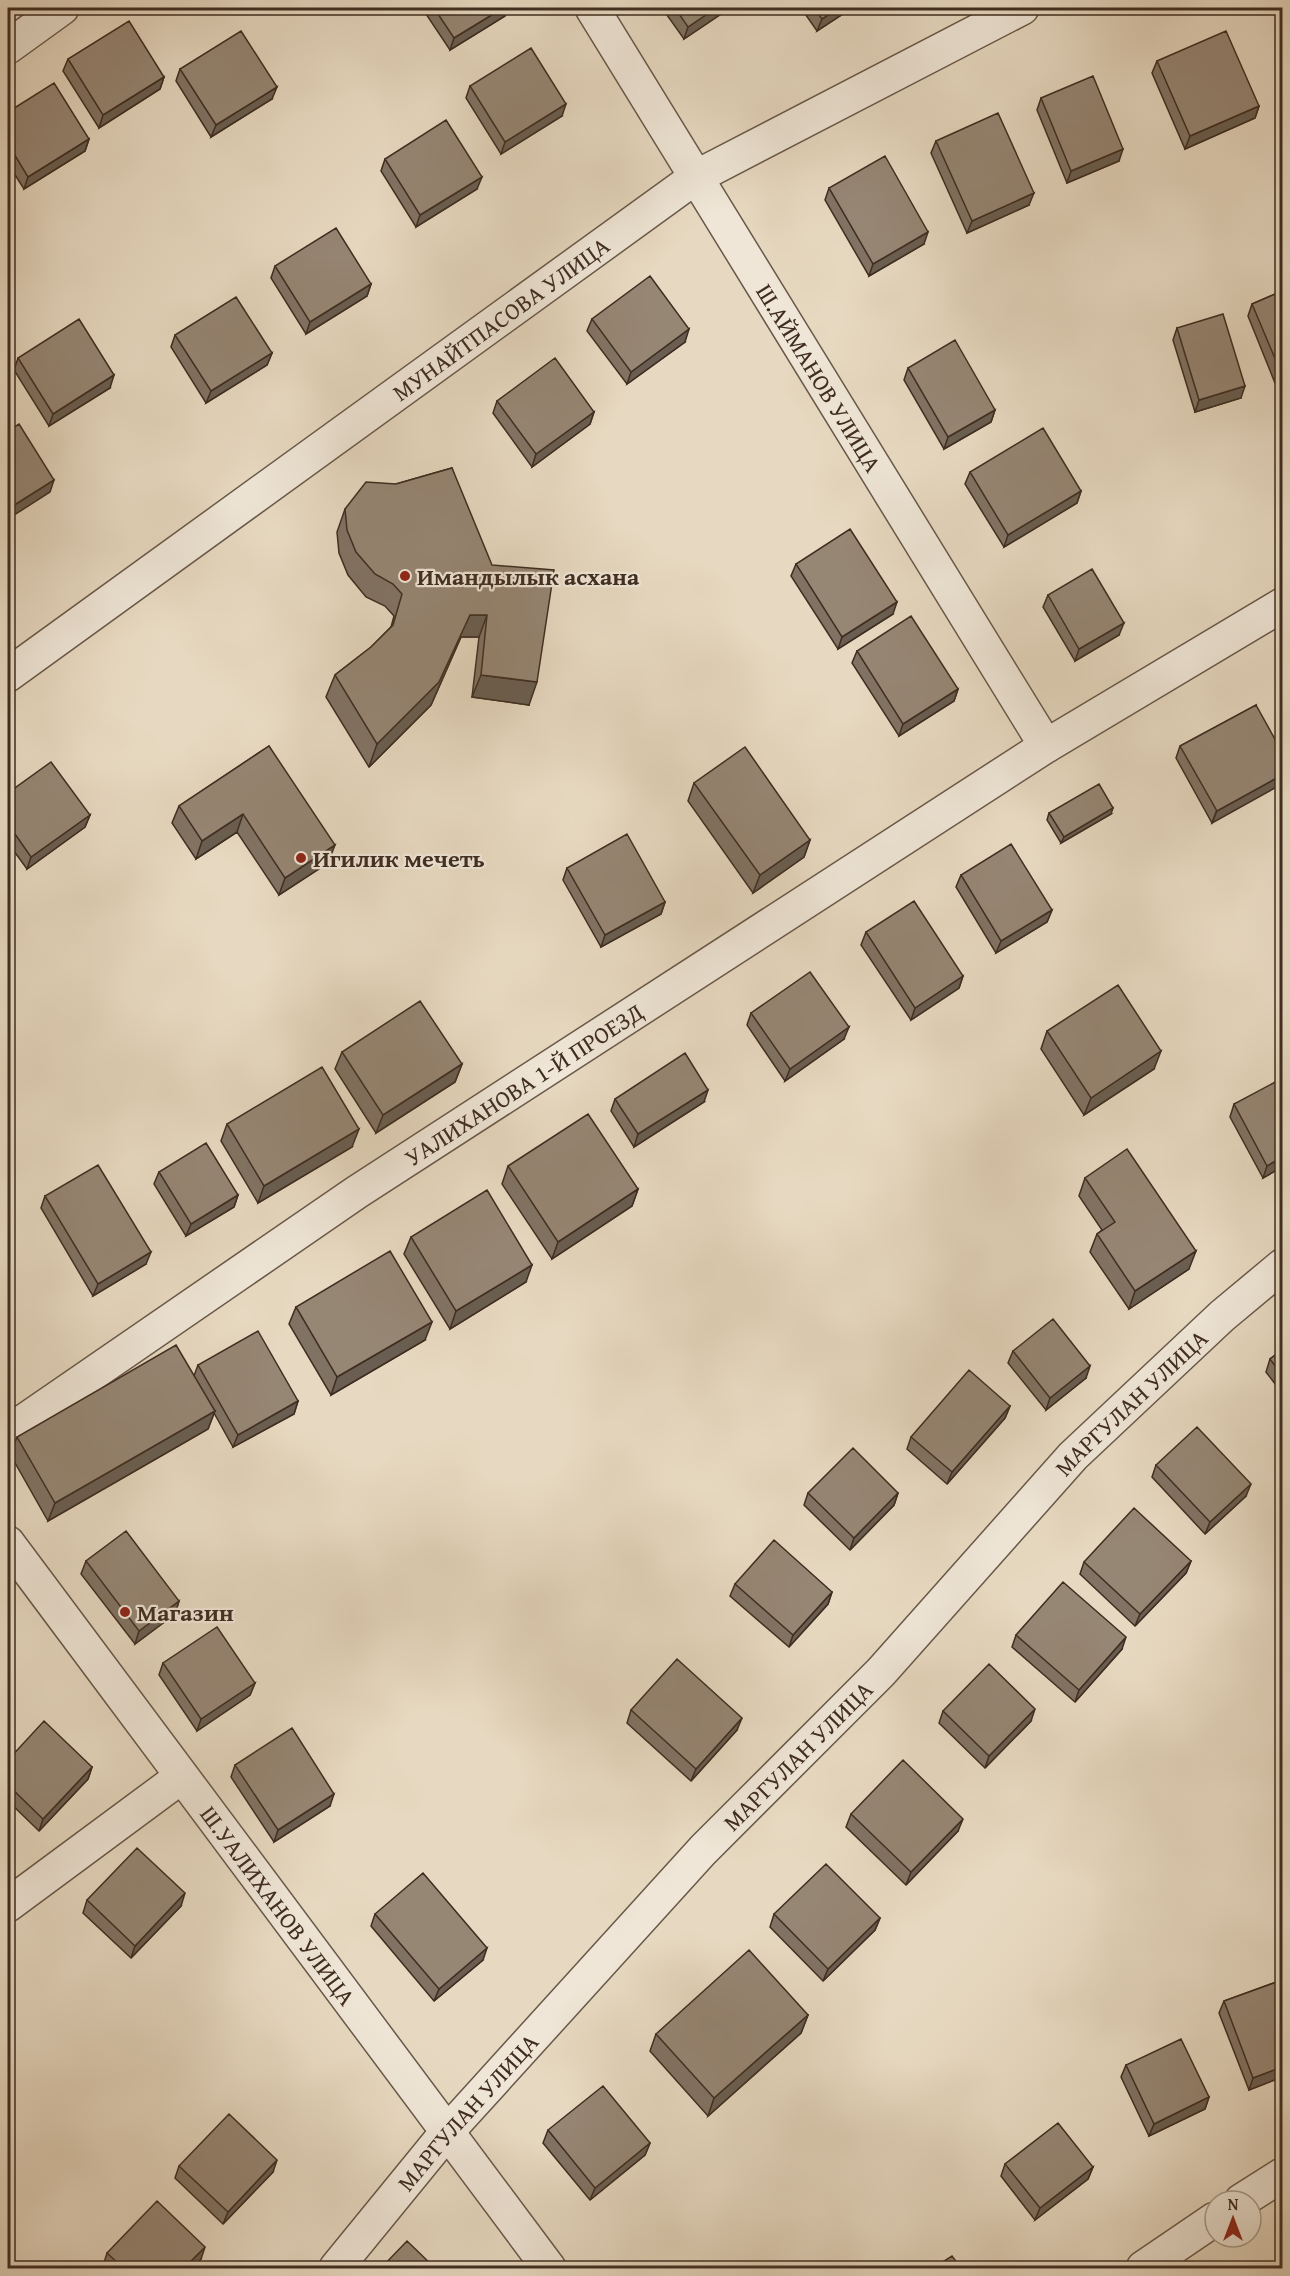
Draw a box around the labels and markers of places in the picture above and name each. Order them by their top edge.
place label: Имандылык асхана [417,559,640,594]
marker: Имандылык асхана [398,569,412,583]
place label: Игилик мечеть [313,841,485,876]
marker: Игилик мечеть [294,851,308,865]
place label: Магазин [137,1595,234,1630]
marker: Магазин [118,1605,132,1619]

